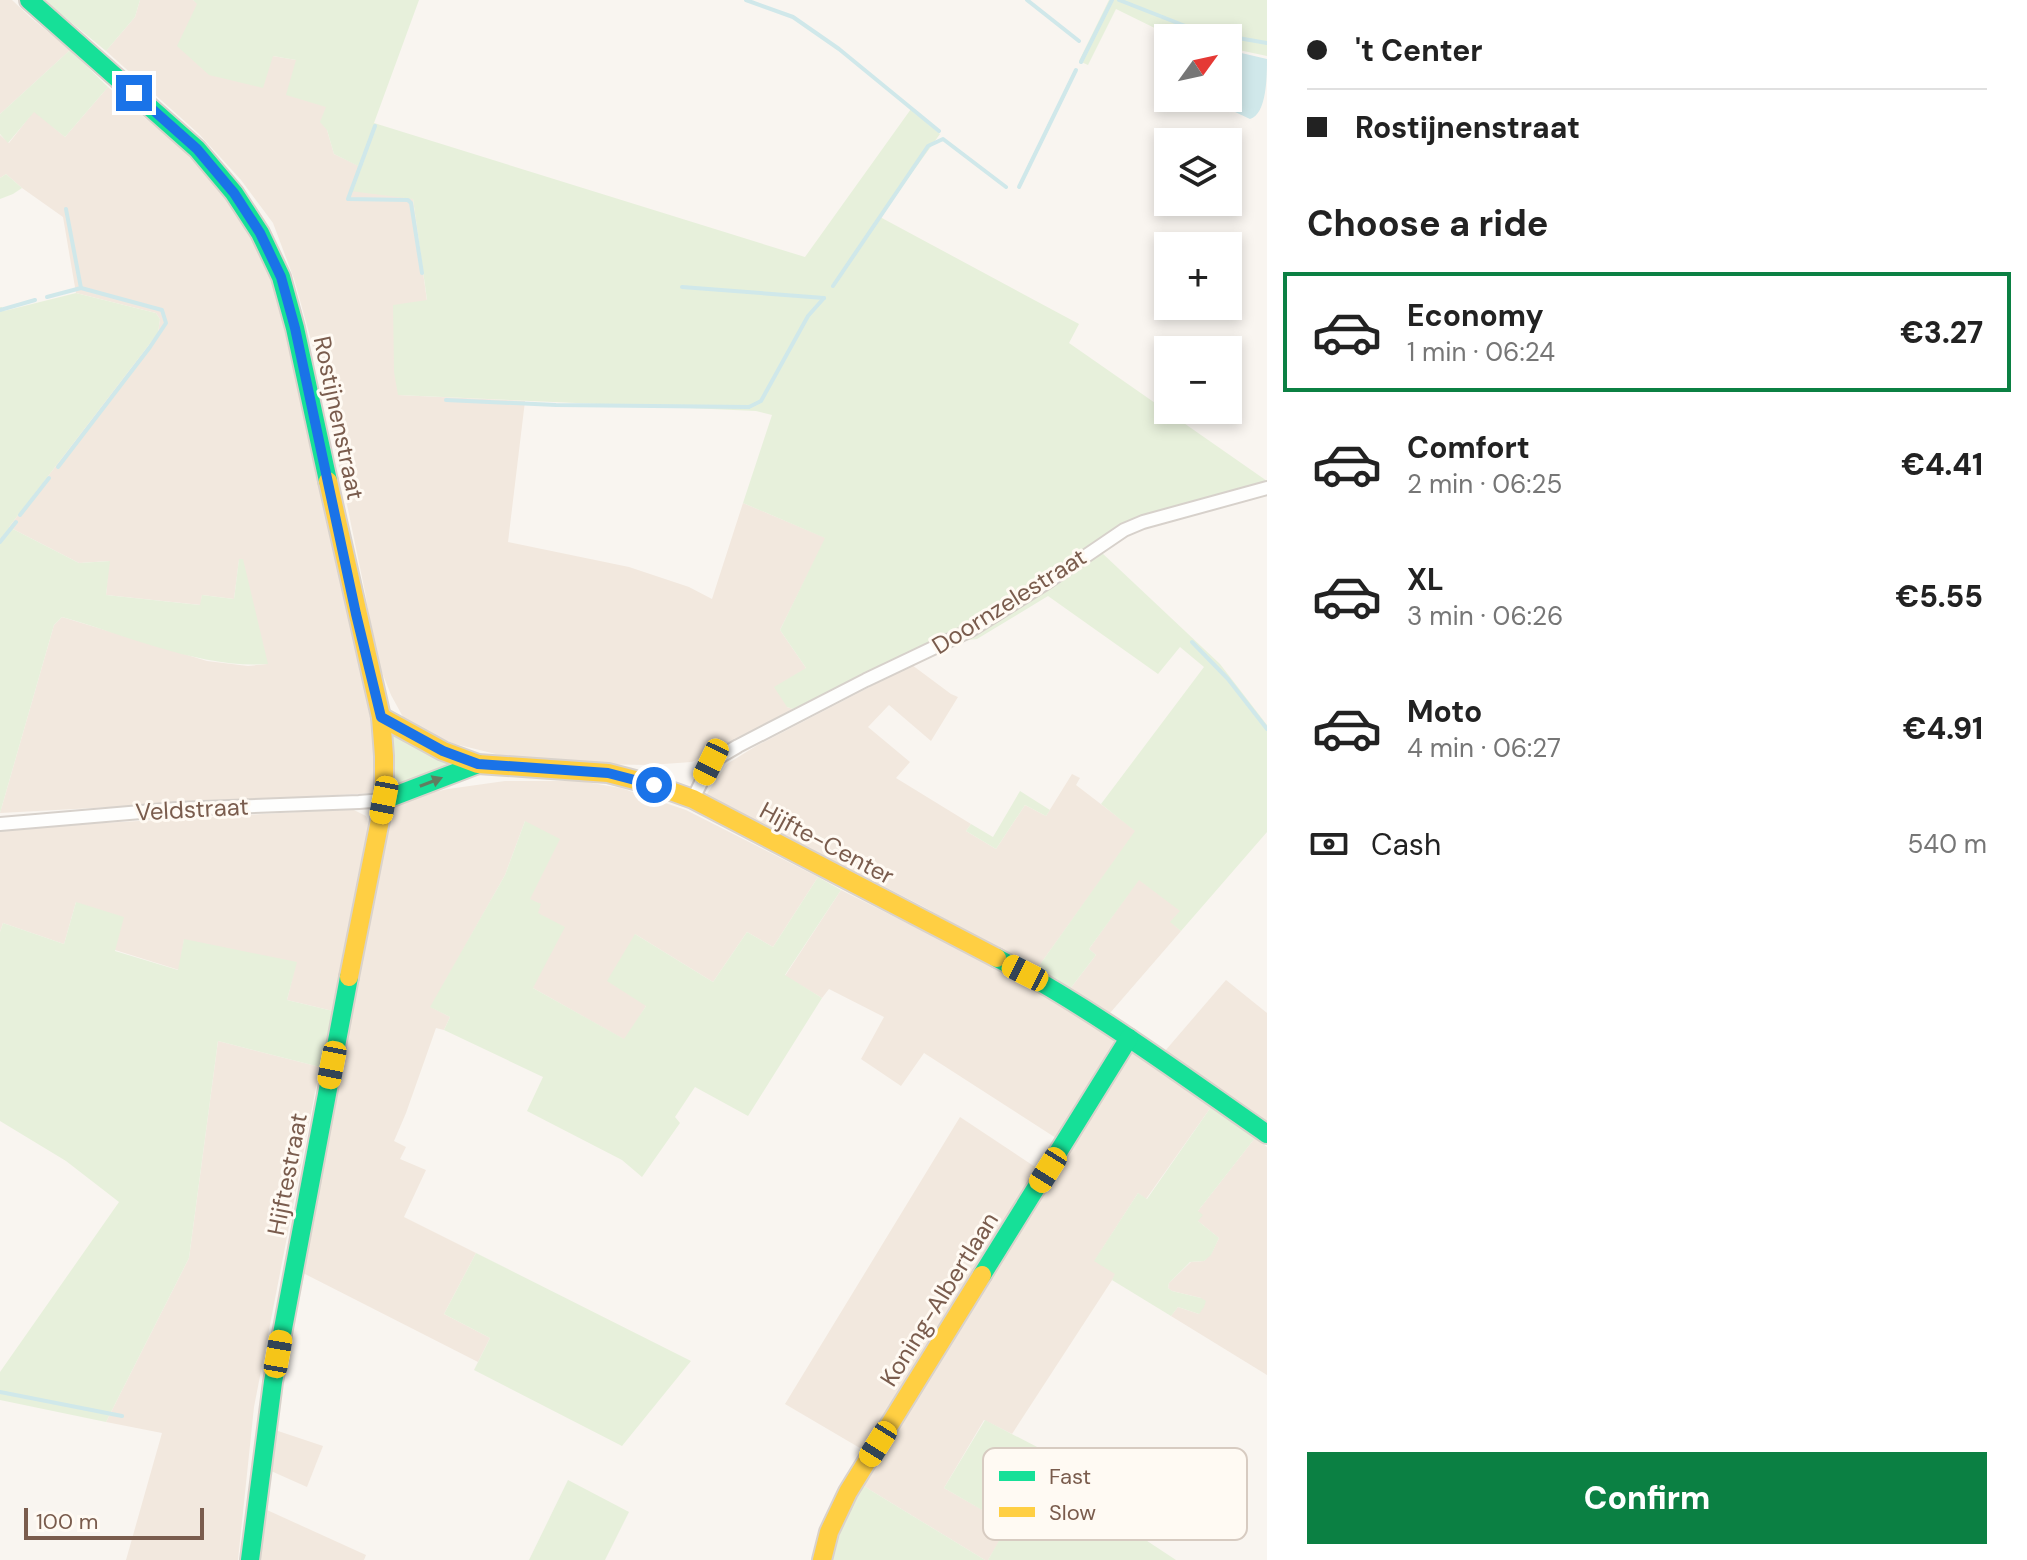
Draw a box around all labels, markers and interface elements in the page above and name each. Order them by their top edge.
north arrow [1154,24,1242,112]
map controls [1154,24,1242,424]
text: 't Center [1355,31,1483,70]
route end [116,75,152,111]
text: Rostijnenstraat [1355,108,1580,147]
button: layers [1154,128,1242,216]
text: Choose a ride [1307,200,1548,247]
button: + [1154,232,1242,320]
icon: car [1311,296,1383,368]
text: Economy [1407,296,1544,335]
text: €3.27 [1900,313,1983,352]
street label: Rostijnenstraat [307,333,371,503]
text: 1 min · 06:24 [1407,335,1555,369]
button: − [1154,336,1242,424]
icon: car [1311,428,1383,500]
text: Comfort [1407,428,1530,467]
text: €4.41 [1901,445,1983,484]
text: 2 min · 06:25 [1407,467,1562,501]
street label: Doornzelestraat [926,541,1092,661]
icon: car [1311,560,1383,632]
text: XL [1407,560,1444,599]
text: €5.55 [1895,577,1983,616]
text: 3 min · 06:26 [1407,599,1563,633]
icon: car [1311,692,1383,764]
text: Moto [1407,692,1482,731]
text: €4.91 [1903,709,1983,748]
text: 4 min · 06:27 [1407,731,1561,765]
car [690,735,732,789]
route start [636,767,672,803]
car [368,774,400,826]
one-way arrow [419,775,443,788]
street label: Veldstraat [135,791,249,827]
street label: Hijfte-Center [754,795,900,891]
icon: cash [1307,822,1351,866]
text: Cash [1371,825,1441,864]
text: 540 m [1907,827,1987,861]
car [998,951,1052,995]
car [316,1039,348,1091]
street label: Hijftestraat [260,1110,314,1238]
car [1025,1143,1071,1197]
street label: Koning-Albertlaan [873,1206,1005,1392]
car [262,1328,294,1380]
car [855,1417,901,1471]
legend [983,1448,1247,1540]
button: Confirm [1307,1452,1987,1544]
text: Fast [1049,1462,1091,1491]
text: Slow [1049,1498,1096,1527]
scale bar [24,1504,204,1540]
text: 100 m [36,1507,98,1536]

